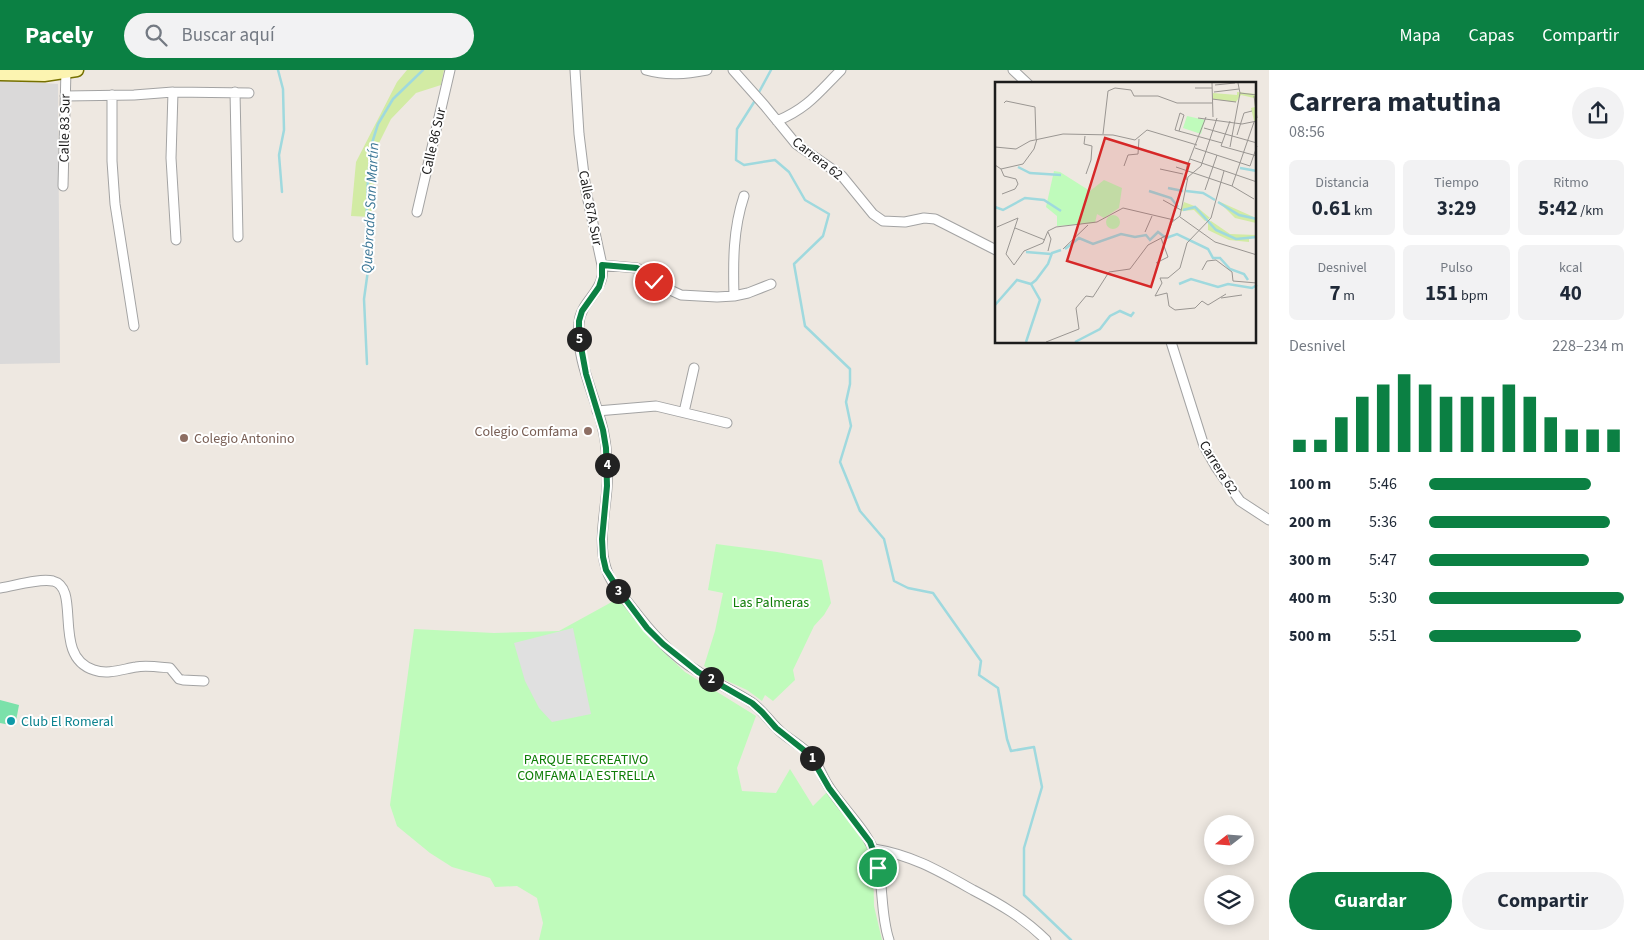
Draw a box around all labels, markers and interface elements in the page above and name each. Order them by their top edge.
search box [124,13,474,58]
text: Pacely [25,18,94,53]
icon: search [142,21,170,49]
text: Buscar aquí [182,22,275,49]
text: Mapa [1400,23,1441,48]
text: Capas [1469,23,1514,48]
text: Compartir [1542,23,1619,48]
inset map [995,82,1256,344]
text: Carrera matutina [1289,82,1501,122]
button: share [1572,87,1624,139]
street label: Calle 83 Sur [54,93,76,162]
street label: Calle 86 Sur [417,105,451,177]
text: 08:56 [1289,121,1325,143]
street label: Carrera 62 [788,132,847,185]
water label: Quebrada San Martín [357,142,384,274]
street label: Calle 87A Sur [573,169,607,248]
text: Distancia [1315,173,1369,193]
text: Tiempo [1434,173,1479,193]
text: Ritmo [1553,173,1589,193]
text: 0.61 [1312,193,1351,223]
text: 3:29 [1437,193,1476,223]
text: 5:42 [1538,193,1577,223]
text: km [1351,201,1373,221]
text: /km [1577,201,1604,221]
text: Desnivel [1317,258,1367,278]
text: Pulso [1440,258,1473,278]
text: kcal [1559,258,1583,278]
pin [633,261,675,303]
icon: check [640,268,668,296]
text: 7 [1329,278,1341,308]
text: 151 [1425,278,1458,308]
text: 40 [1560,278,1582,308]
text: m [1341,286,1355,306]
text: bpm [1458,286,1488,306]
pin: 5 [566,326,592,352]
text: 5 [576,329,583,349]
text: Desnivel [1289,335,1346,357]
text: 228–234 m [1552,335,1624,357]
place label: Colegio Comfama [474,422,578,442]
marker: Colegio Comfama [582,425,594,437]
place label: Colegio Antonino [194,429,295,449]
marker: Colegio Antonino [178,432,190,444]
street label: Carrera 62 [1194,437,1243,498]
pin: 4 [594,452,620,478]
text: 4 [604,455,611,475]
text: 100 m [1289,473,1331,495]
text: 5:46 [1369,473,1397,495]
text: 200 m [1289,511,1331,533]
text: 5:36 [1369,511,1397,533]
text: 300 m [1289,549,1331,571]
text: 5:47 [1369,549,1397,571]
pin: 3 [606,578,630,604]
text: 3 [615,581,622,601]
text: 400 m [1289,587,1331,609]
text: 5:30 [1369,587,1397,609]
park label: Las Palmeras [733,593,809,613]
text: 500 m [1289,625,1331,647]
text: 5:51 [1369,625,1397,647]
pin: 2 [698,666,724,692]
text: 2 [708,669,715,689]
place label: Club El Romeral [21,712,114,732]
marker: Club El Romeral [5,715,17,727]
pin: 1 [800,746,824,770]
text: 1 [809,748,816,768]
park label: PARQUE RECREATIVO COMFAMA LA ESTRELLA [517,750,655,786]
north arrow [1204,815,1254,865]
map controls [1204,815,1254,925]
pin [857,847,899,889]
icon: arrive [864,854,892,882]
button: Guardar [1289,872,1452,930]
button: Compartir [1462,872,1624,930]
button: layers [1204,875,1254,925]

